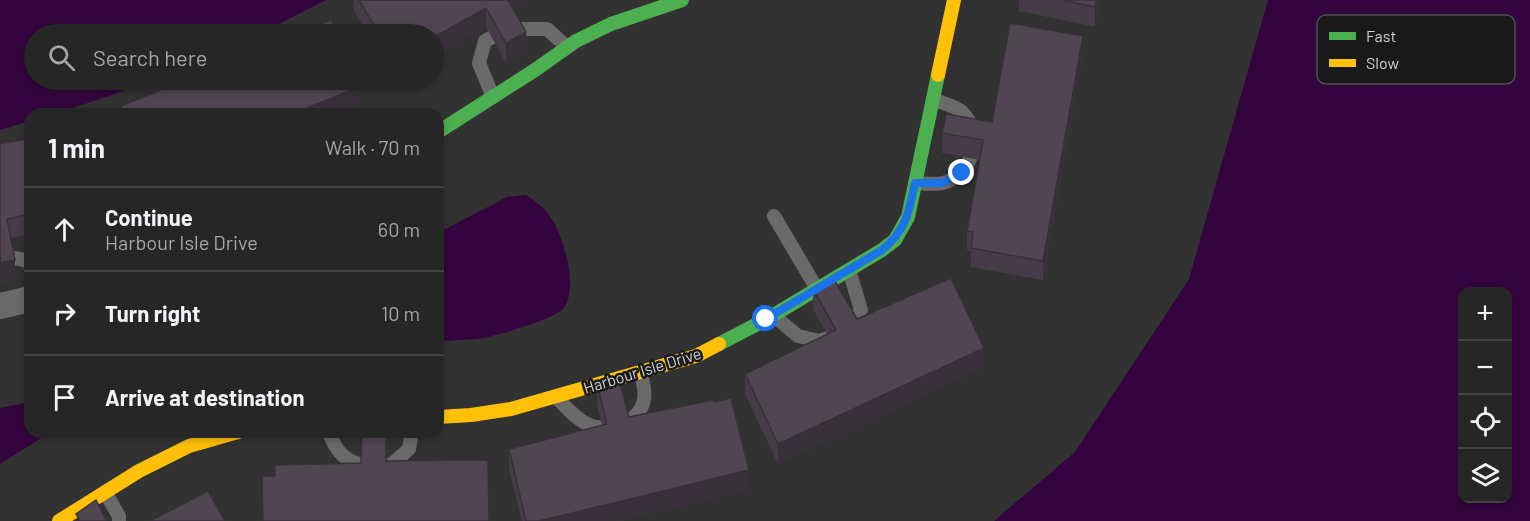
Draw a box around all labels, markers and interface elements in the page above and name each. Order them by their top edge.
legend [1317,15,1515,84]
search box [24,24,444,90]
text: Fast [1366,26,1396,45]
icon: search [45,41,78,74]
text: Search here [93,44,207,70]
text: Slow [1366,53,1399,72]
text: 1 min [48,132,105,163]
text: Walk · 70 m [325,135,420,159]
route end [948,159,974,185]
text: Continue [105,204,193,230]
icon: ahead [48,213,81,246]
text: 60 m [378,217,420,241]
text: Harbour Isle Drive [105,230,258,254]
map controls [1458,287,1512,503]
button: + [1458,287,1512,341]
icon: right [48,297,81,330]
text: Turn right [105,300,200,326]
text: 10 m [381,301,420,325]
route start [752,305,778,331]
button: − [1458,341,1512,395]
street label: Harbour Isle Drive [581,343,703,397]
icon: arrive [48,381,81,414]
text: Arrive at destination [105,384,304,410]
button: locate [1458,395,1512,449]
button: layers [1458,449,1512,503]

